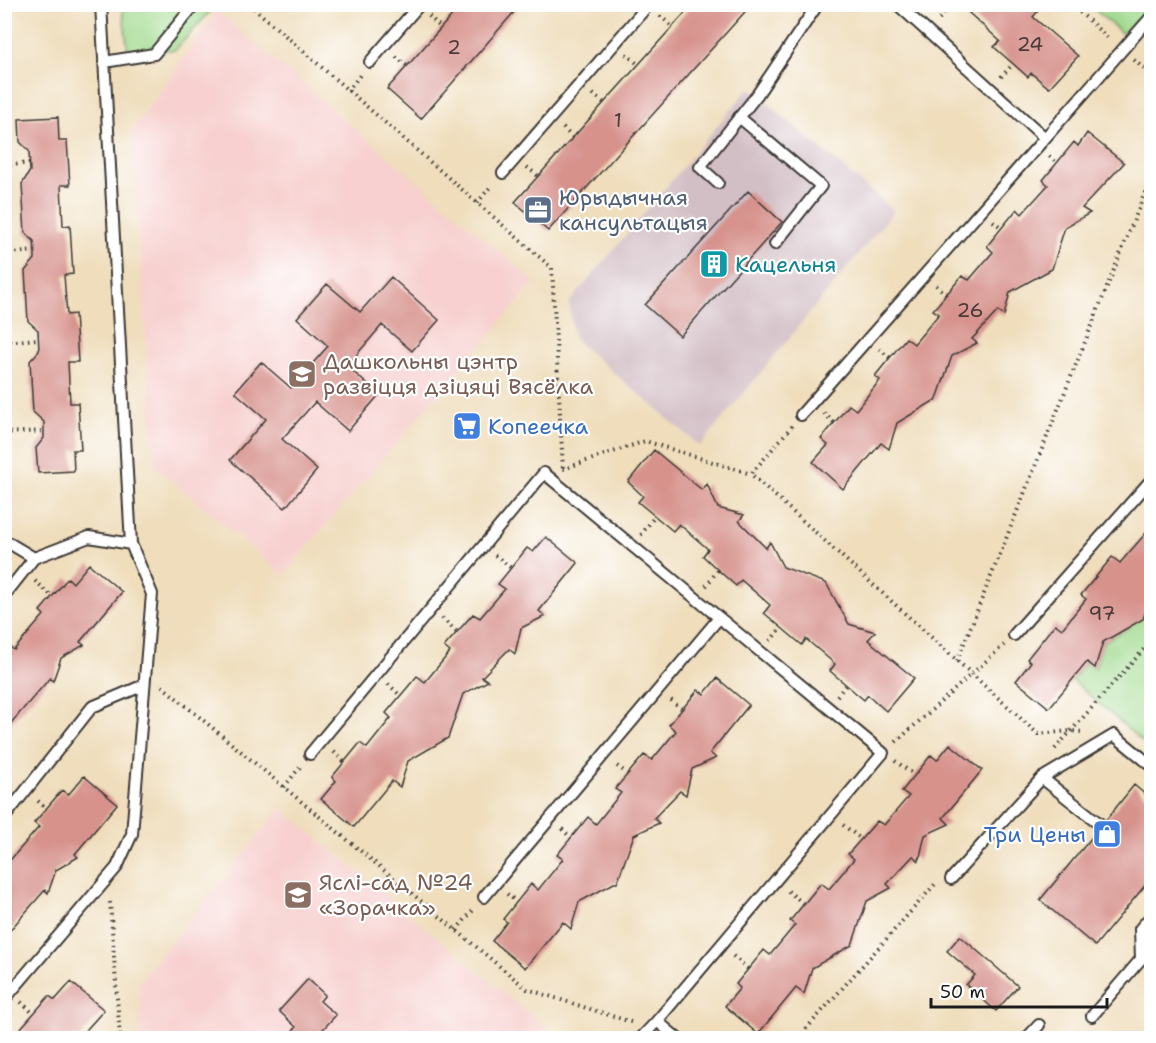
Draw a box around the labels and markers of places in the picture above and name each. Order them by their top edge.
place label: Юрыдычная кансультацыя [559,183,708,237]
office icon: Юрыдычная кансультацыя [522,194,554,226]
building icon: Кацельня [698,248,730,280]
place label: Кацельня [735,250,837,279]
place label: Дашкольны цэнтр развіцця дзіцяці Вясёлка [323,347,594,401]
school or university icon: Дашкольны цэнтр развіцця дзіцяці Вясёлка [286,358,318,390]
supermarket icon: Копеечка [451,410,483,442]
place label: Копеечка [488,412,589,441]
shop icon: Три Цены [1091,818,1123,850]
place label: Три Цены [984,820,1086,849]
place label: Яслі-сад №24 «Зорачка» [319,868,473,922]
school or university icon: Яслі-сад №24 «Зорачка» [282,879,314,911]

